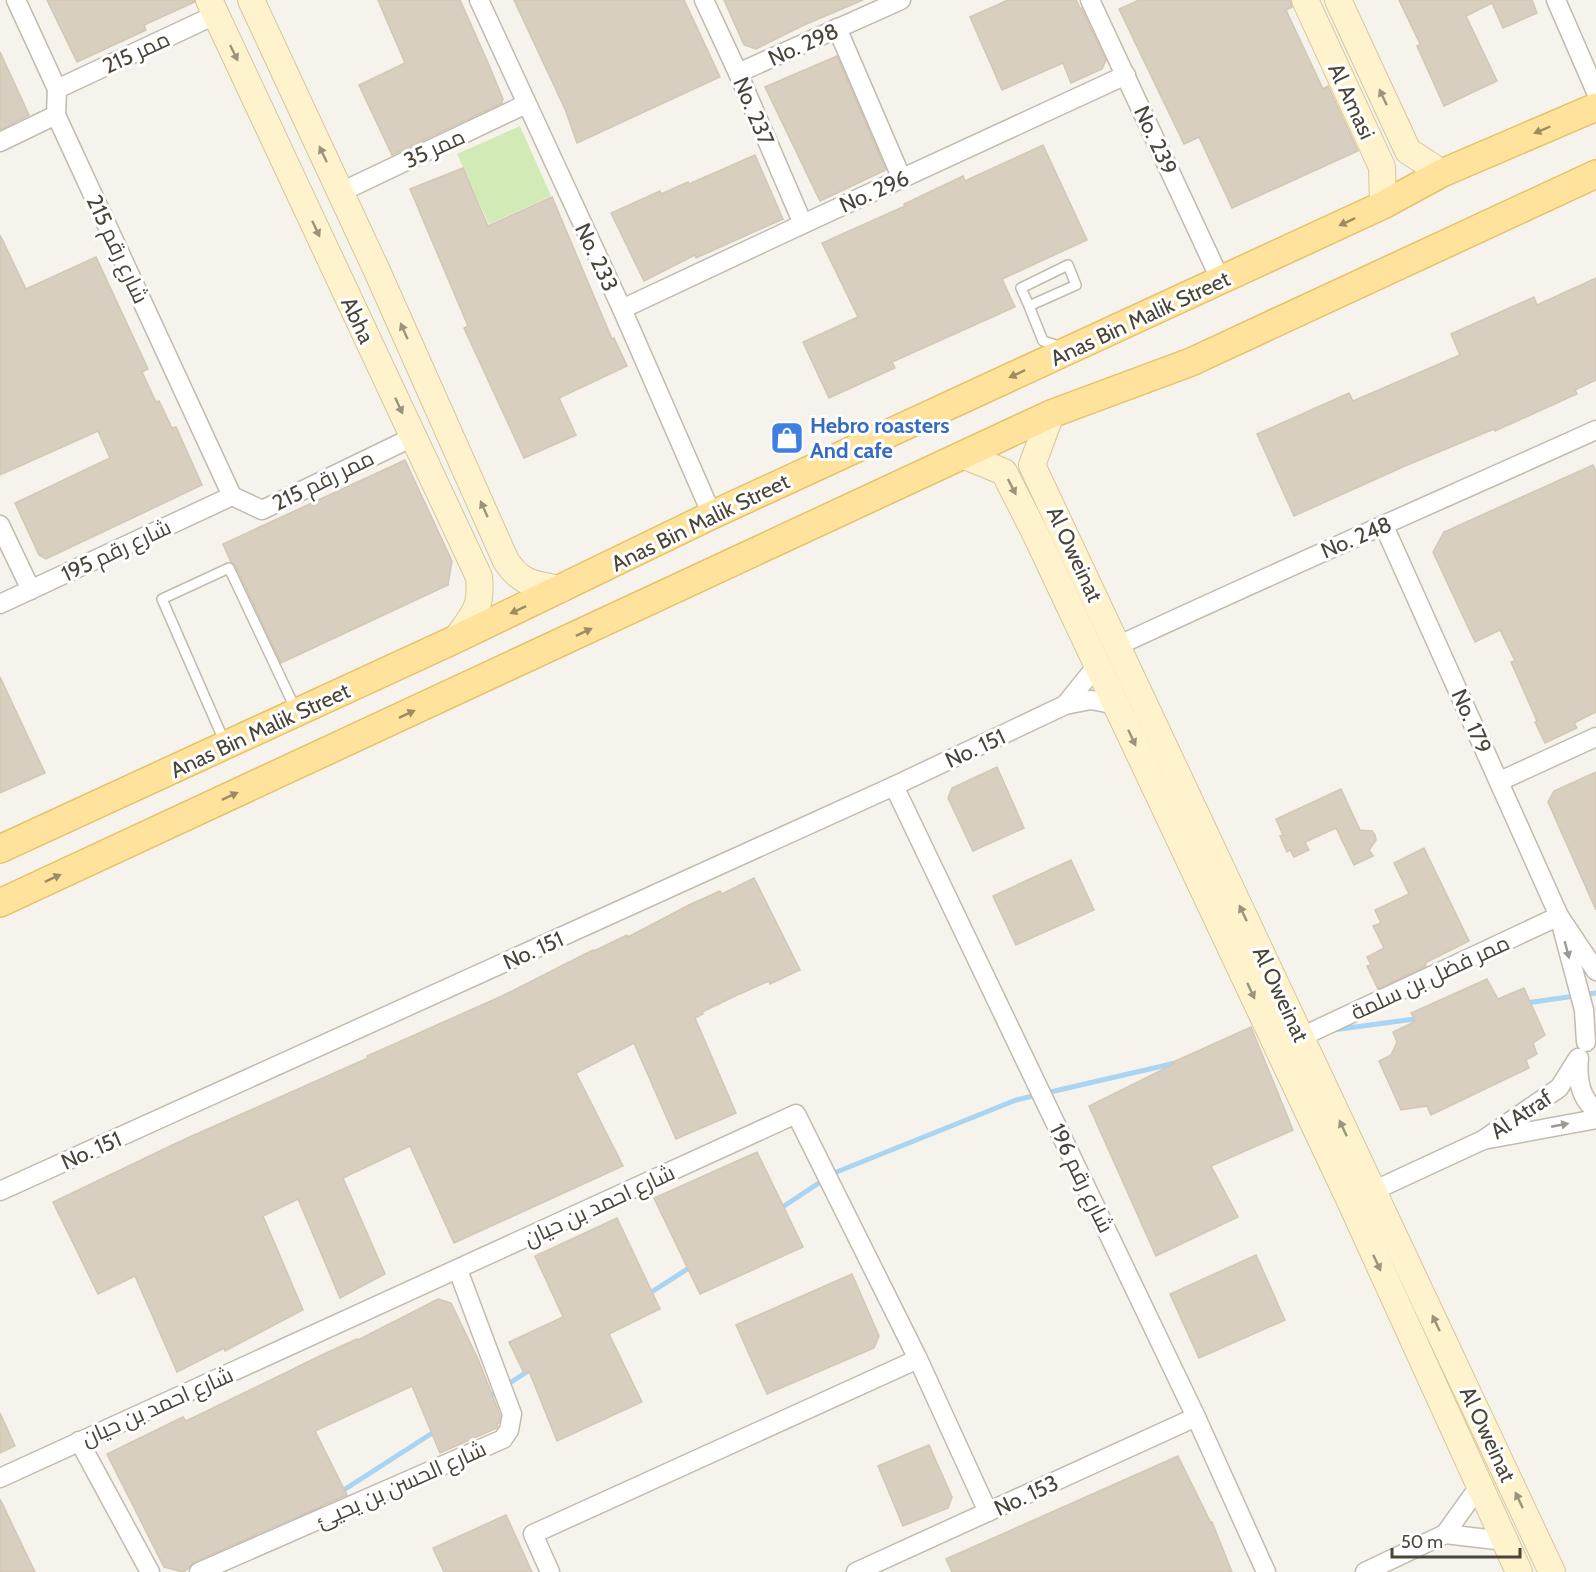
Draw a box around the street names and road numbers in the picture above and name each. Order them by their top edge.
street label: No. 298 [764,17,843,72]
street label: ممر 215 [98,25,174,80]
street label: Al Amasi [1322,59,1381,143]
street label: No. 237 [727,73,780,149]
street label: No. 239 [1128,102,1183,179]
street label: ممر 35 [399,123,469,174]
street label: No. 296 [835,164,913,219]
street label: شارع رقم 215 [79,191,154,309]
street label: No. 233 [569,219,624,296]
street label: Anas Bin Malik Street [1046,265,1235,372]
street label: Abha [335,293,380,348]
street label: ممر رقم 215 [268,444,379,518]
street label: Anas Bin Malik Street [607,467,794,577]
street label: Al Oweinat [1041,502,1109,607]
street label: No. 248 [1317,511,1396,564]
street label: شارع رقم 195 [57,513,176,589]
street label: Anas Bin Malik Street [166,677,355,784]
street label: No. 179 [1445,685,1498,758]
street label: No. 151 [941,723,1009,774]
street label: No. 151 [499,925,567,976]
street label: ممر فضل بن سلمة [1347,929,1514,1026]
street label: Al Oweinat [1247,942,1315,1047]
street label: Al Atraf [1485,1084,1557,1145]
street label: شارع رقم 196 [1042,1119,1120,1238]
street label: No. 151 [57,1125,125,1176]
street label: شارع احمد بن حيان [520,1159,679,1253]
street label: شارع احمد بن حيان [77,1361,238,1453]
street label: Al Oweinat [1454,1382,1522,1487]
street label: شارع الحسن بن يحيئ [312,1435,491,1535]
street label: No. 153 [990,1469,1063,1522]

